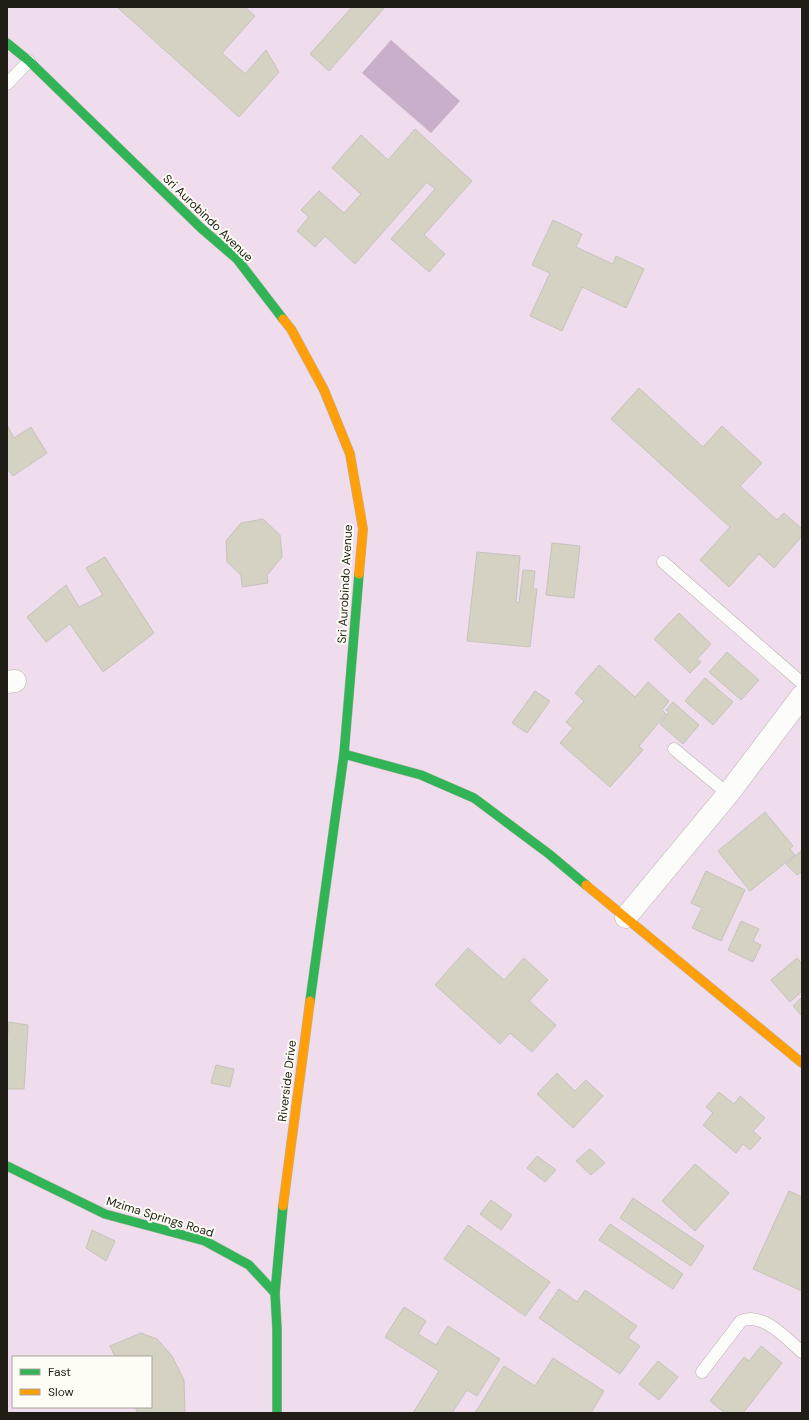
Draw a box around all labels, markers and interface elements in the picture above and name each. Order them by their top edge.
street label: Sri Aurobindo Avenue [159,171,257,265]
street label: Sri Aurobindo Avenue [334,524,356,644]
street label: Riverside Drive [274,1039,300,1123]
street label: Mzima Springs Road [104,1193,216,1241]
legend [12,1356,152,1408]
text: Fast [48,1364,71,1380]
text: Slow [48,1384,74,1400]

